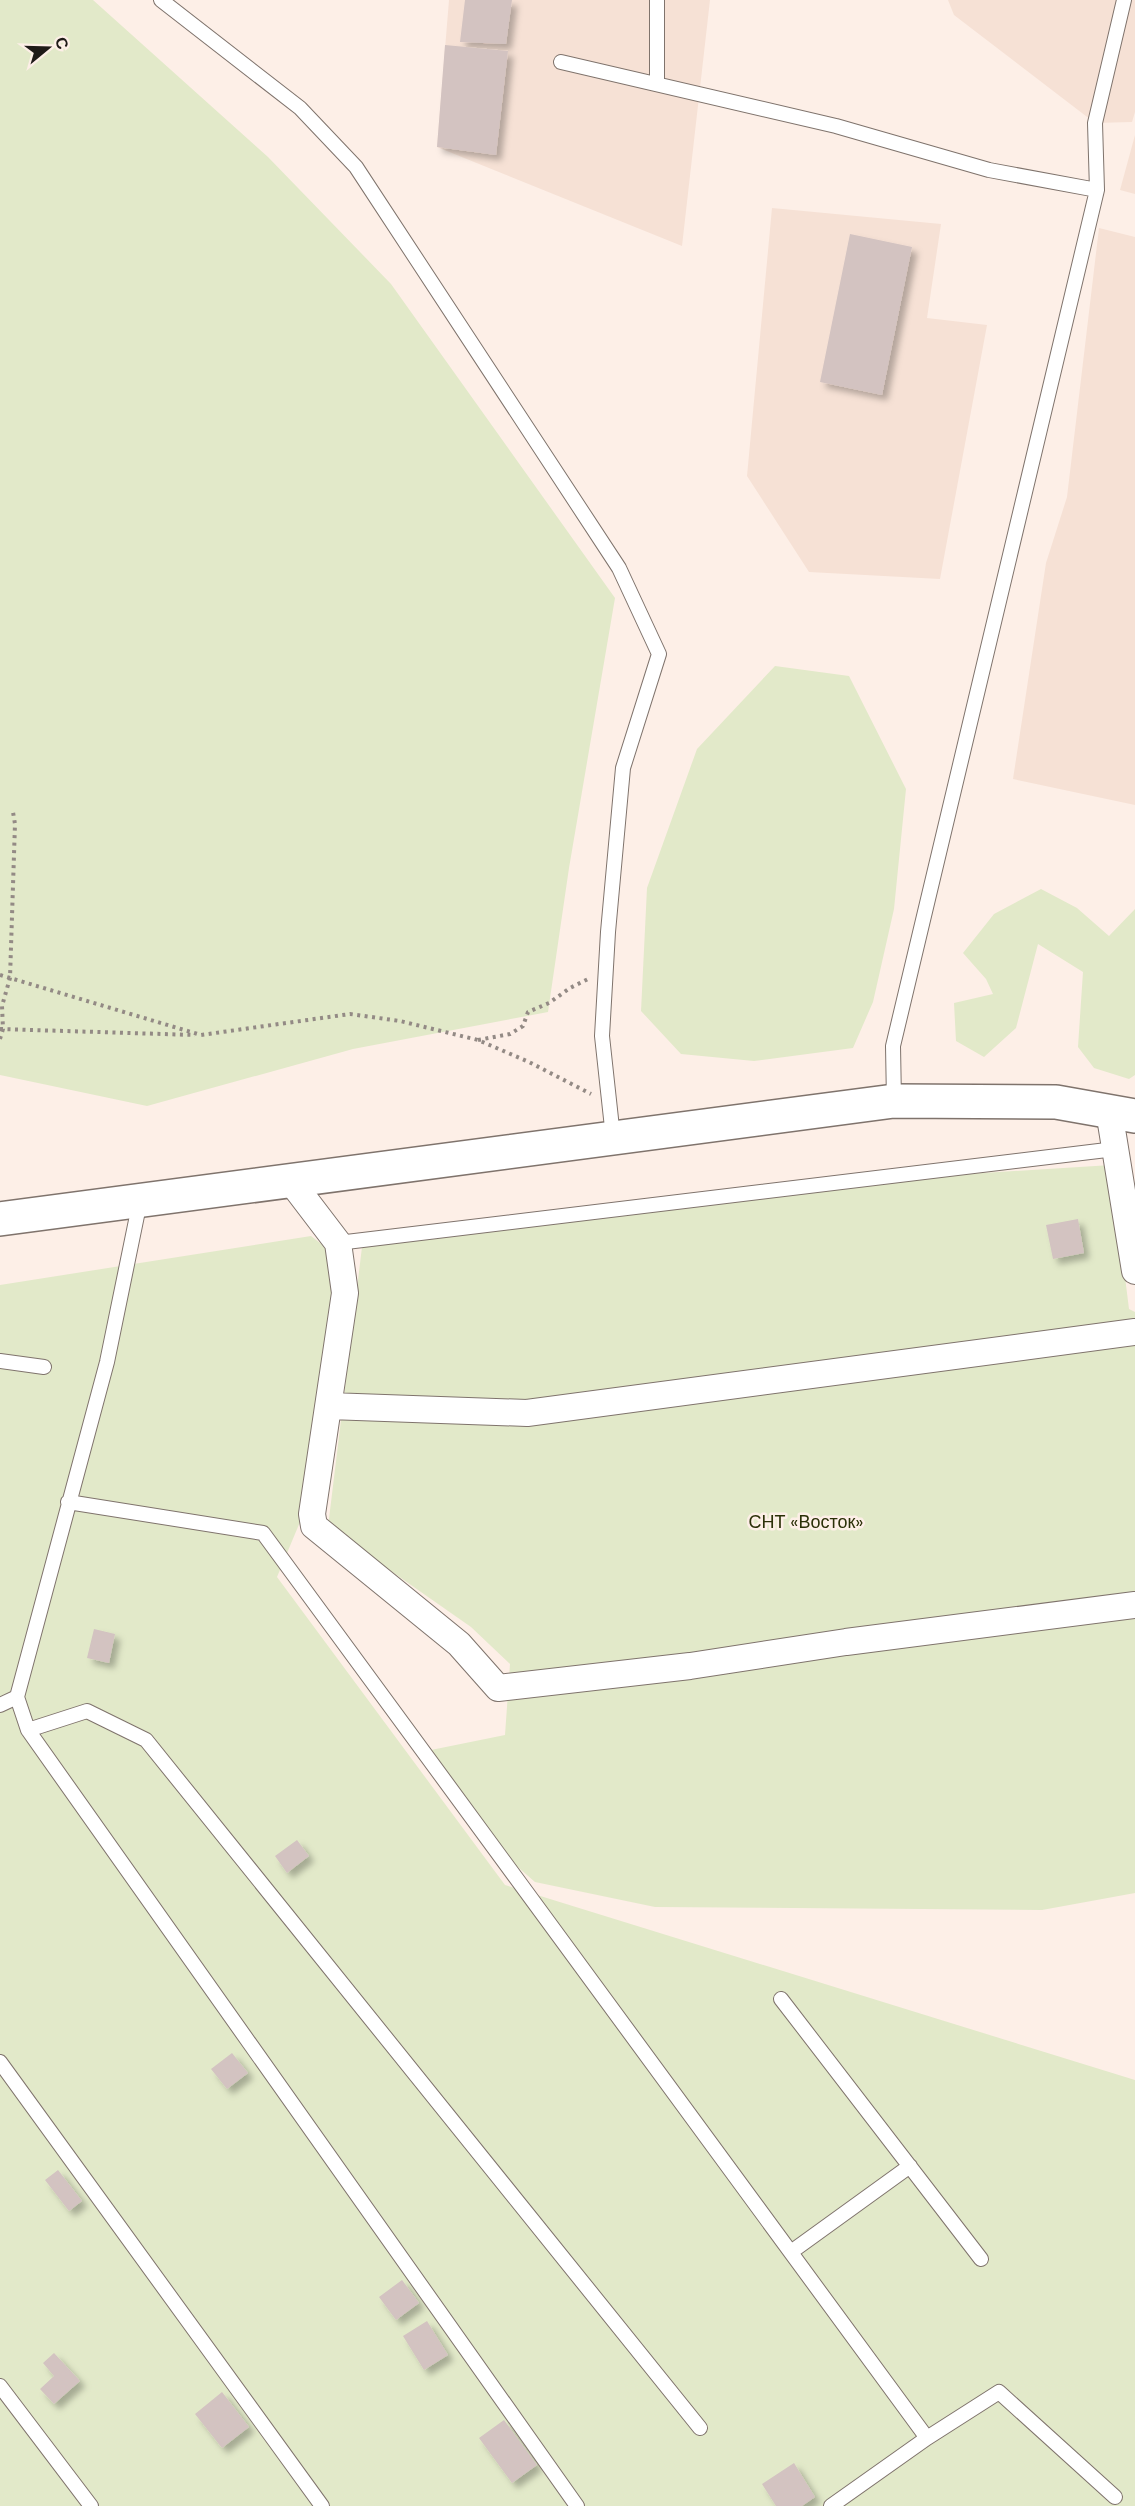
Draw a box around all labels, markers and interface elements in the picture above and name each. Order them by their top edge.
north arrow [18,18,78,78]
text: С [50,34,74,53]
park label: СНТ «Восток» [749,1510,864,1534]

